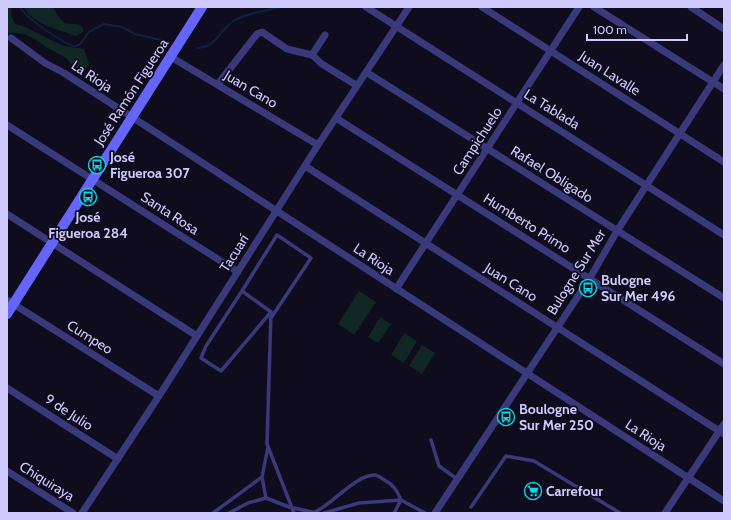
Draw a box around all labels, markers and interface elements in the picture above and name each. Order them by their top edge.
scale bar [587,16,687,42]
text: 100 m [593,22,627,37]
street label: José Ramón Figueroa [89,35,172,150]
street label: Juan Lavalle [575,46,644,99]
street label: La Rioja [68,56,116,96]
street label: Juan Cano [220,65,281,112]
street label: La Tablada [521,85,584,133]
street label: Campichuelo [448,103,506,179]
street label: Rafael Obligado [507,142,597,207]
place label: José Figueroa 307 [109,148,191,182]
bus stop icon: José Figueroa 307 [87,155,107,175]
bus stop icon: José Figueroa 284 [78,187,98,207]
street label: Santa Rosa [138,188,203,239]
street label: Humberto Primo [480,189,574,257]
place label: José Figueroa 284 [48,208,128,242]
street label: Bulogne Sur Mer [543,225,610,318]
street label: Tacuarí [215,231,253,275]
street label: La Rioja [350,239,398,279]
street label: Juan Cano [480,258,541,306]
place label: Bulogne Sur Mer 496 [601,271,676,305]
bus stop icon: Bulogne Sur Mer 496 [578,278,598,298]
street label: Cumpeo [64,316,117,358]
street label: 9 de Julio [41,390,97,434]
place label: Boulogne Sur Mer 250 [519,400,594,434]
bus stop icon: Boulogne Sur Mer 250 [496,407,516,427]
street label: La Rioja [622,415,670,455]
street label: Chiquiraya [16,457,78,505]
supermarket icon: Carrefour [523,481,543,501]
place label: Carrefour [546,482,603,500]

